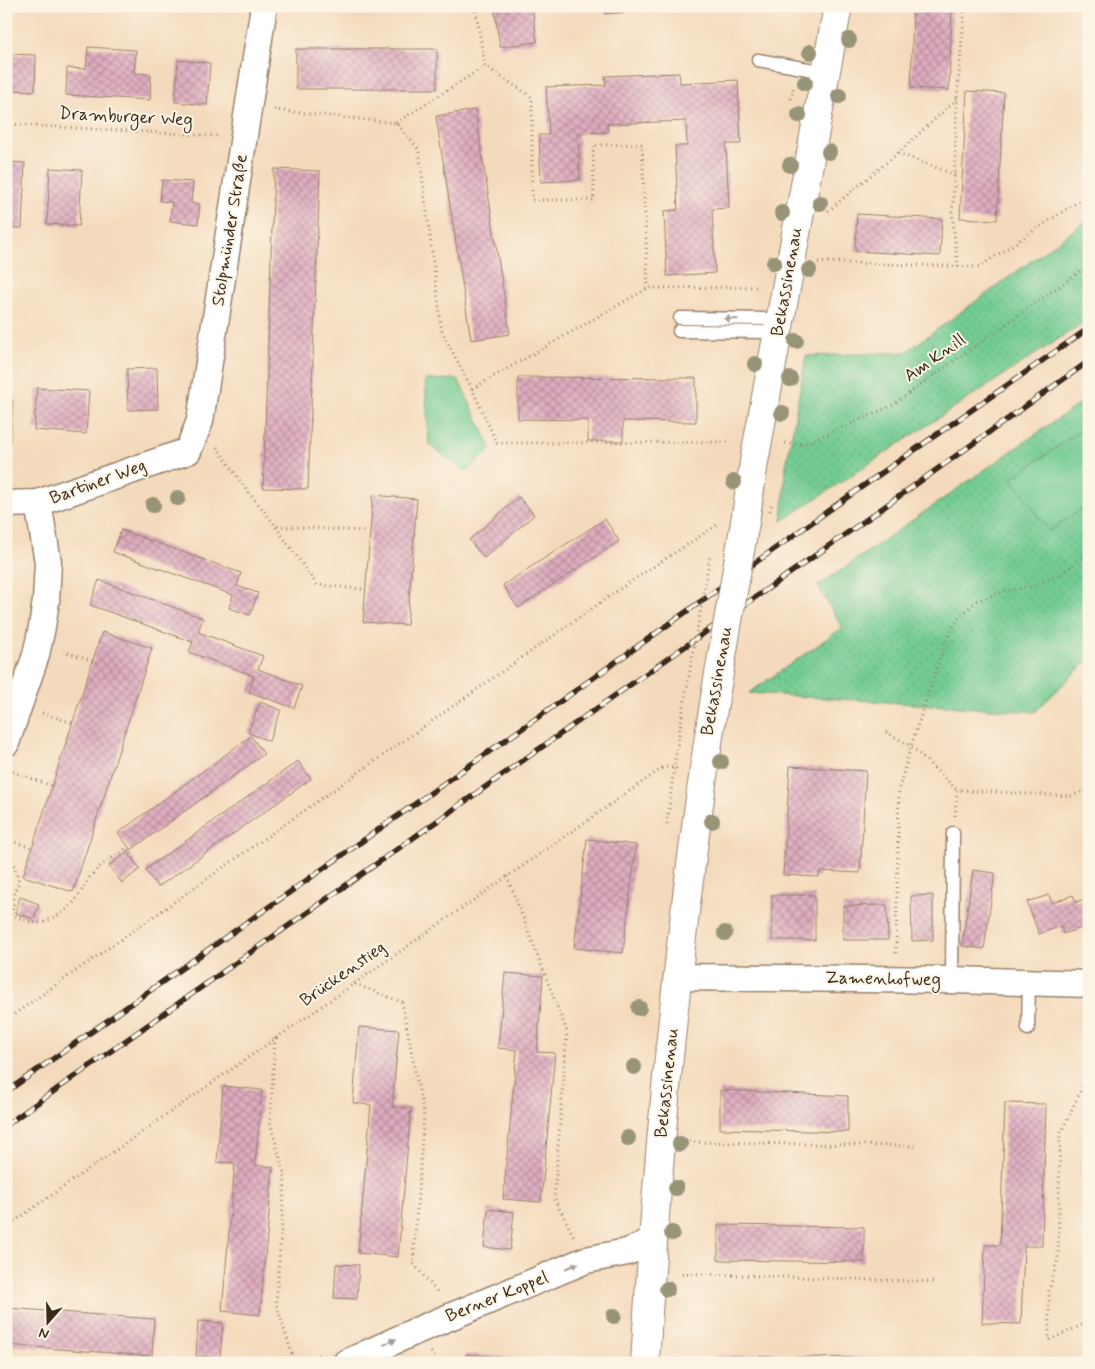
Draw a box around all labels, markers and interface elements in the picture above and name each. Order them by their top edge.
street label: Dramburger Weg [58,102,194,133]
street label: Stolpmünder Straße [206,152,254,308]
street label: Bekassinenau [766,226,808,338]
one-way arrow [723,315,739,323]
street label: Am Knill [899,328,971,388]
street label: Bartiner Weg [46,453,150,511]
street label: Bekassinenau [696,625,738,737]
street label: Brückenstieg [295,936,391,1012]
street label: Zamenhofweg [825,966,941,993]
street label: Bekassinenau [649,1027,685,1139]
one-way arrow [565,1262,580,1270]
street label: Berner Koppel [442,1266,552,1328]
north arrow [22,1296,72,1346]
text: N [36,1323,51,1343]
one-way arrow [383,1338,397,1346]

